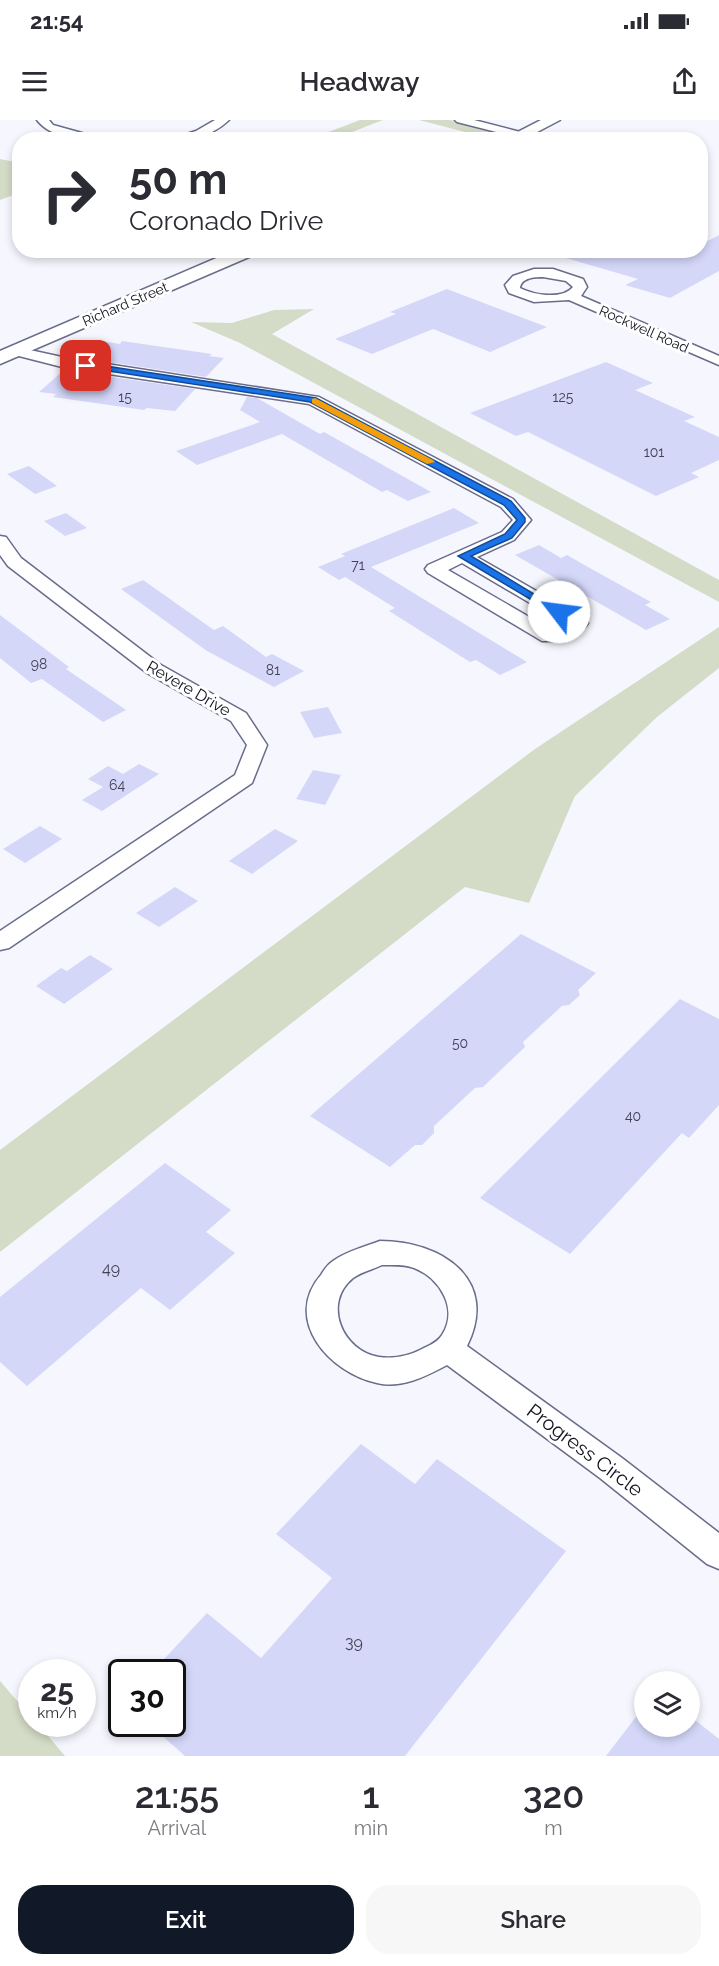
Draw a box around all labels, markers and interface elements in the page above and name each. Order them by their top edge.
text: 21:54 [30,8,83,34]
icon: menu [18,65,51,98]
icon: share [668,65,701,98]
text: Headway [300,66,419,97]
text: 50 m [129,155,227,204]
icon: right [30,156,108,234]
text: Coronado Drive [129,205,323,236]
street label: Richard Street [80,279,170,329]
street label: Rockwell Road [597,302,691,356]
pin [60,340,111,391]
icon: arrive [69,349,102,382]
house number: 15 [118,389,132,405]
house number: 125 [553,389,574,405]
house number: 101 [644,444,664,460]
house number: 71 [351,557,365,573]
position arrow [527,580,591,644]
house number: 98 [31,656,47,672]
street label: Revere Drive [143,657,234,720]
house number: 81 [266,662,280,678]
house number: 64 [109,777,125,793]
house number: 50 [452,1035,468,1051]
house number: 40 [625,1108,641,1124]
house number: 49 [102,1259,120,1278]
street label: Progress Circle [522,1399,648,1502]
house number: 39 [345,1633,363,1652]
speed limit sign: 30 [108,1659,186,1737]
map controls [634,1671,700,1737]
button: layers [634,1671,700,1737]
text: 25 [40,1673,74,1708]
text: km/h [37,1704,77,1722]
text: 21:55 [135,1774,219,1816]
text: 1 [362,1774,379,1816]
text: 320 [523,1774,584,1816]
text: Arrival [148,1816,206,1840]
text: min [354,1816,388,1840]
text: m [544,1816,563,1840]
button: Exit [18,1885,354,1954]
button: Share [366,1885,701,1954]

